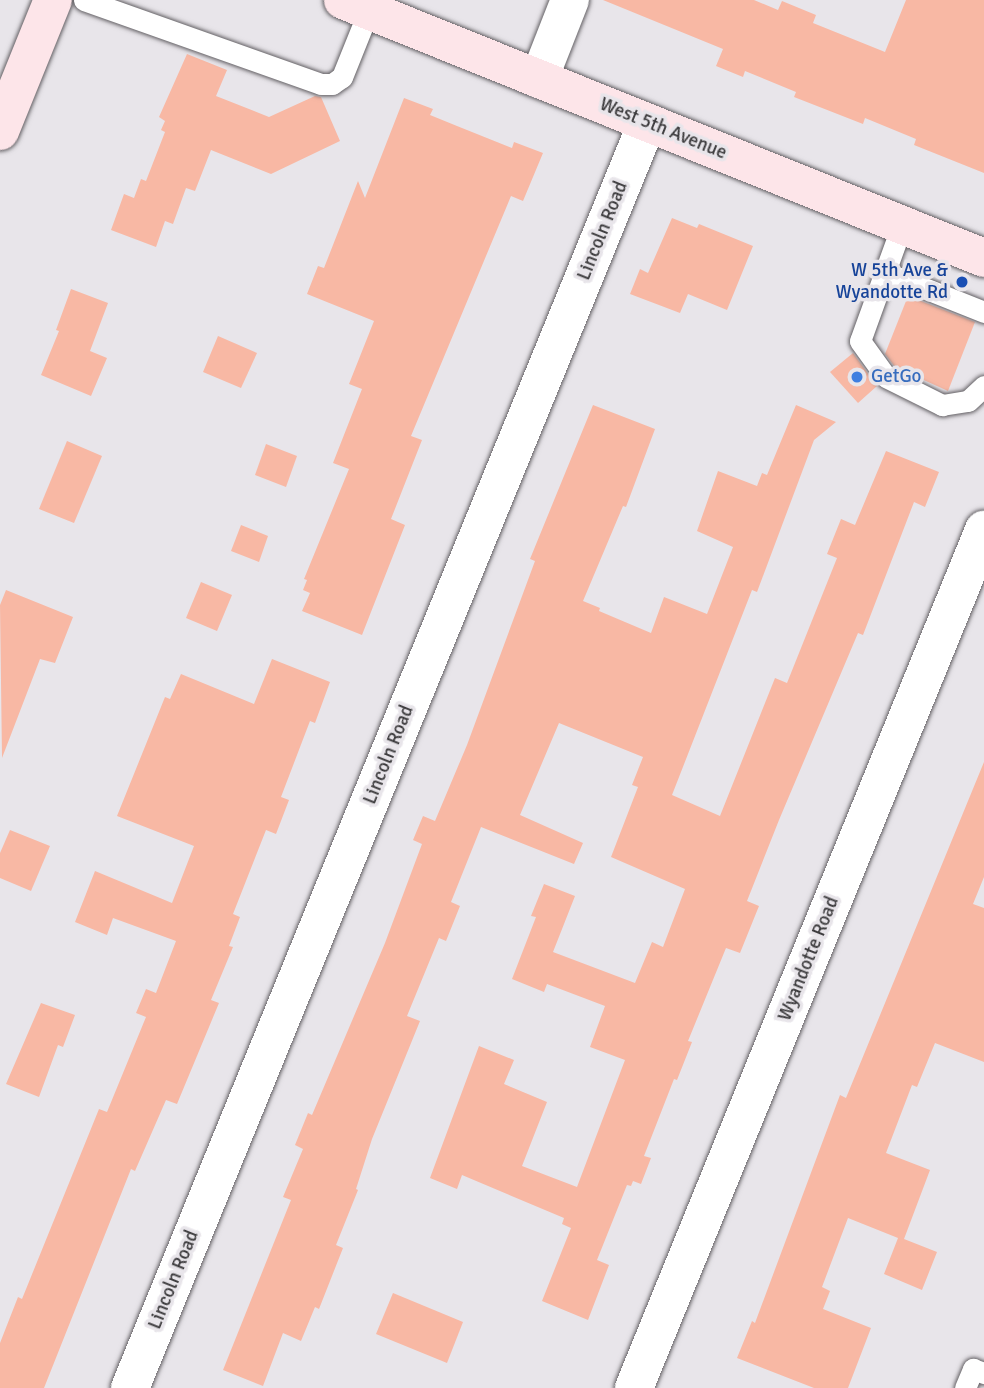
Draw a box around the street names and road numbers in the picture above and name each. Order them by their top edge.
street label: West 5th Avenue [596,93,730,165]
street label: Lincoln Road [573,178,633,284]
street label: Lincoln Road [359,702,419,808]
street label: Wyandotte Road [774,894,844,1024]
street label: Lincoln Road [144,1227,204,1333]

